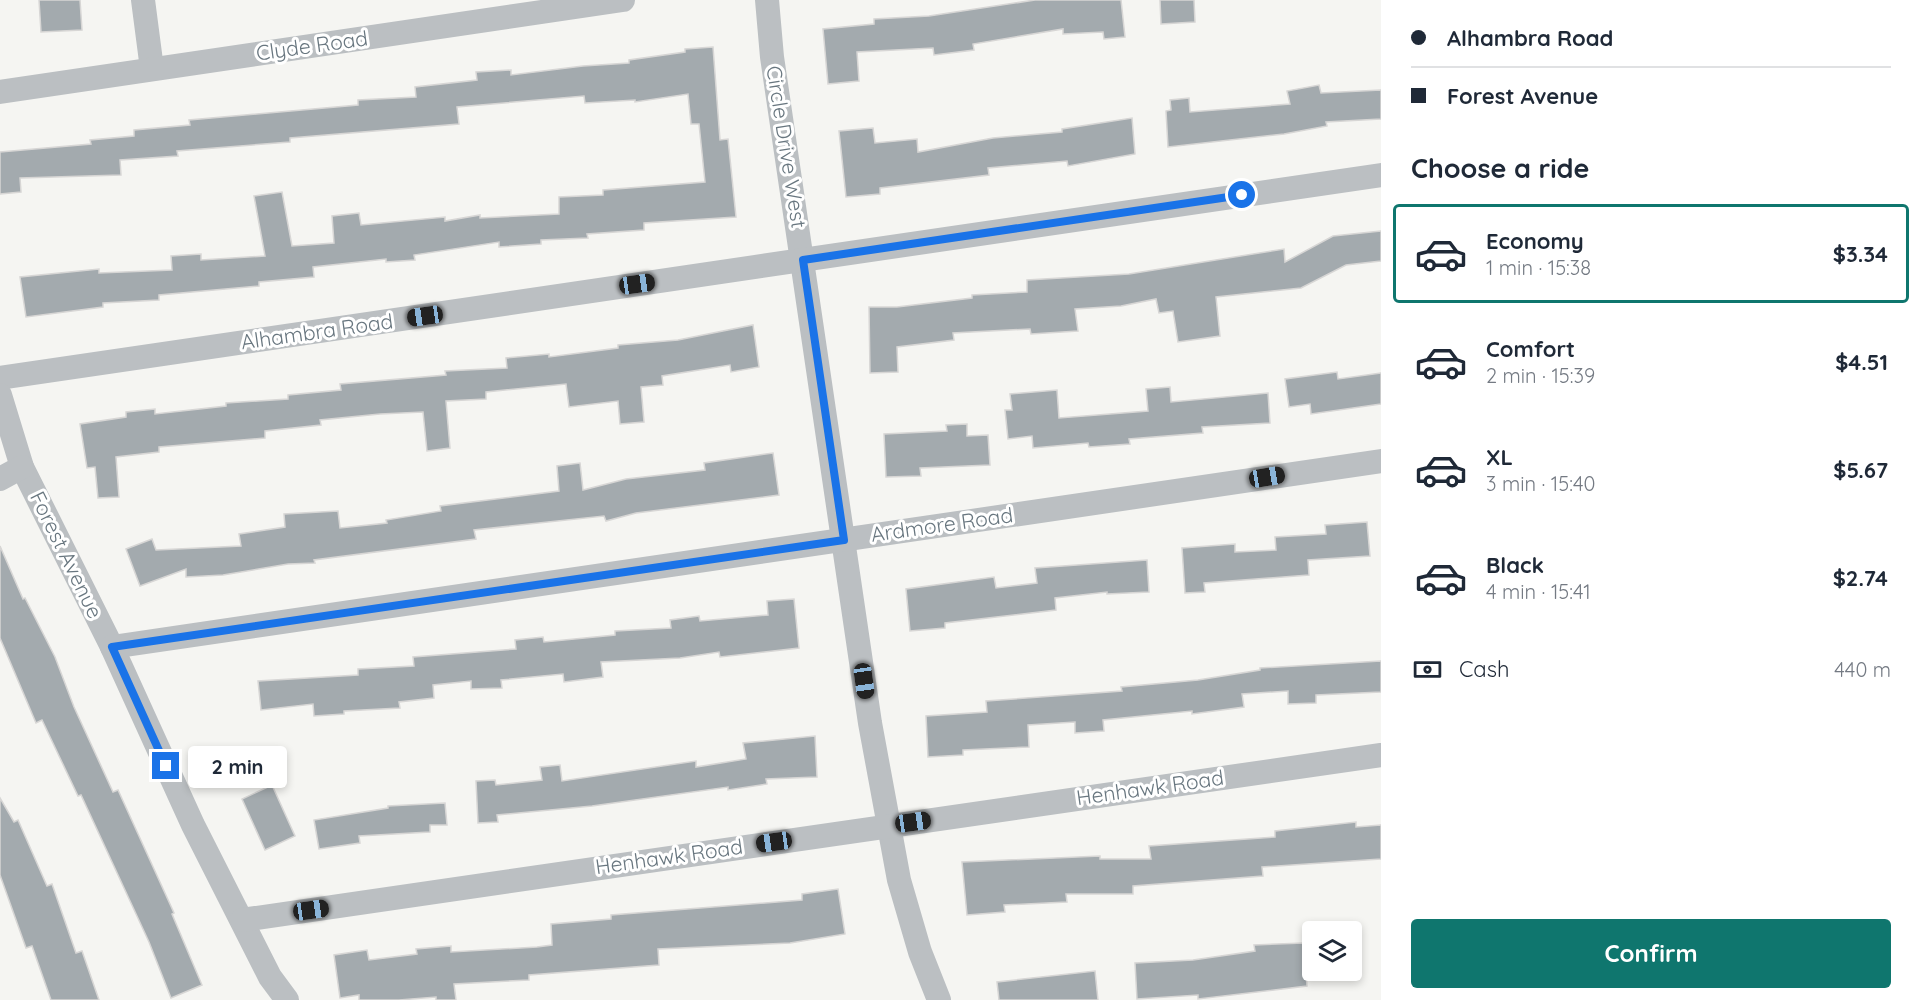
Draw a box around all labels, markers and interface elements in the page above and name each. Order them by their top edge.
street label: Clyde Road [254,24,369,66]
text: Alhambra Road [1447,24,1613,52]
street label: Circle Drive West [761,64,813,230]
text: Forest Avenue [1447,82,1598,110]
text: Choose a ride [1411,151,1589,185]
route start [1228,181,1255,208]
icon: car [1414,227,1468,281]
text: Economy [1486,227,1584,255]
text: $3.34 [1833,240,1888,268]
text: 1 min · 15:38 [1486,255,1591,280]
car [618,273,656,295]
car [406,305,444,327]
street label: Alhambra Road [239,307,395,355]
icon: car [1414,335,1468,389]
text: Comfort [1486,335,1575,363]
text: $4.51 [1835,348,1888,376]
text: 2 min · 15:39 [1486,363,1595,388]
icon: car [1414,443,1468,497]
text: XL [1486,443,1513,471]
text: $5.67 [1833,456,1888,484]
car [1248,465,1286,489]
text: 3 min · 15:40 [1486,471,1595,496]
street label: Forest Avenue [25,487,109,622]
street label: Ardmore Road [869,501,1015,547]
icon: car [1414,551,1468,605]
text: Black [1486,551,1544,579]
text: $2.74 [1833,564,1888,592]
text: 4 min · 15:41 [1486,579,1591,604]
icon: cash [1411,653,1444,686]
text: Cash [1459,655,1510,683]
text: 440 m [1834,657,1891,682]
car [853,662,875,700]
callout: 2 min [187,745,286,787]
route end [152,752,179,779]
text: 2 min [211,754,264,779]
street label: Henhawk Road [1075,764,1225,810]
car [894,811,932,833]
car [755,831,793,853]
street label: Henhawk Road [594,833,744,879]
car [292,899,330,921]
button: Confirm [1411,919,1891,988]
map controls [1302,921,1362,981]
button: layers [1302,921,1362,981]

